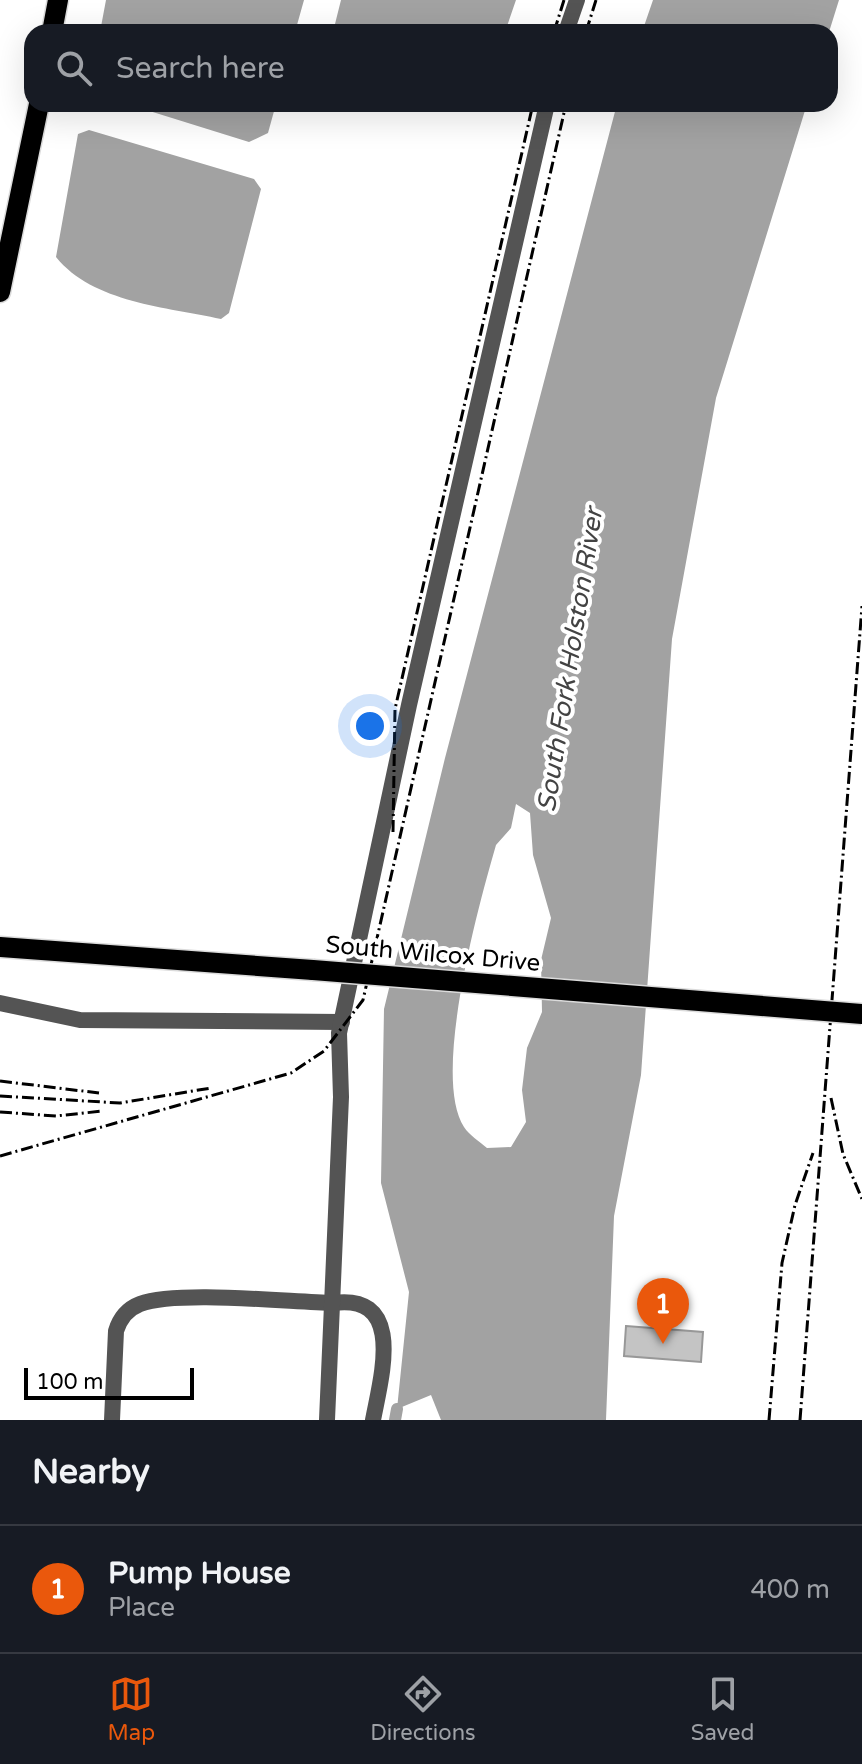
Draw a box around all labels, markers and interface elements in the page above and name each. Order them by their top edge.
search box [24,24,838,112]
icon: search [52,46,96,90]
text: Search here [116,50,285,87]
water label: South Fork Holston River [531,503,610,814]
your location [350,706,390,746]
street label: South Wilcox Drive [324,930,542,978]
pin: 1 [637,1278,689,1344]
scale bar [24,1364,194,1400]
text: 100 m [36,1369,103,1395]
text: Nearby [32,1452,150,1493]
text: Pump House [108,1555,291,1592]
text: 1 [50,1574,66,1605]
text: 400 m [750,1574,830,1605]
text: Place [108,1592,175,1623]
tab: Map [108,1672,155,1746]
tab: Directions [370,1672,476,1746]
tab: Saved [691,1672,754,1746]

